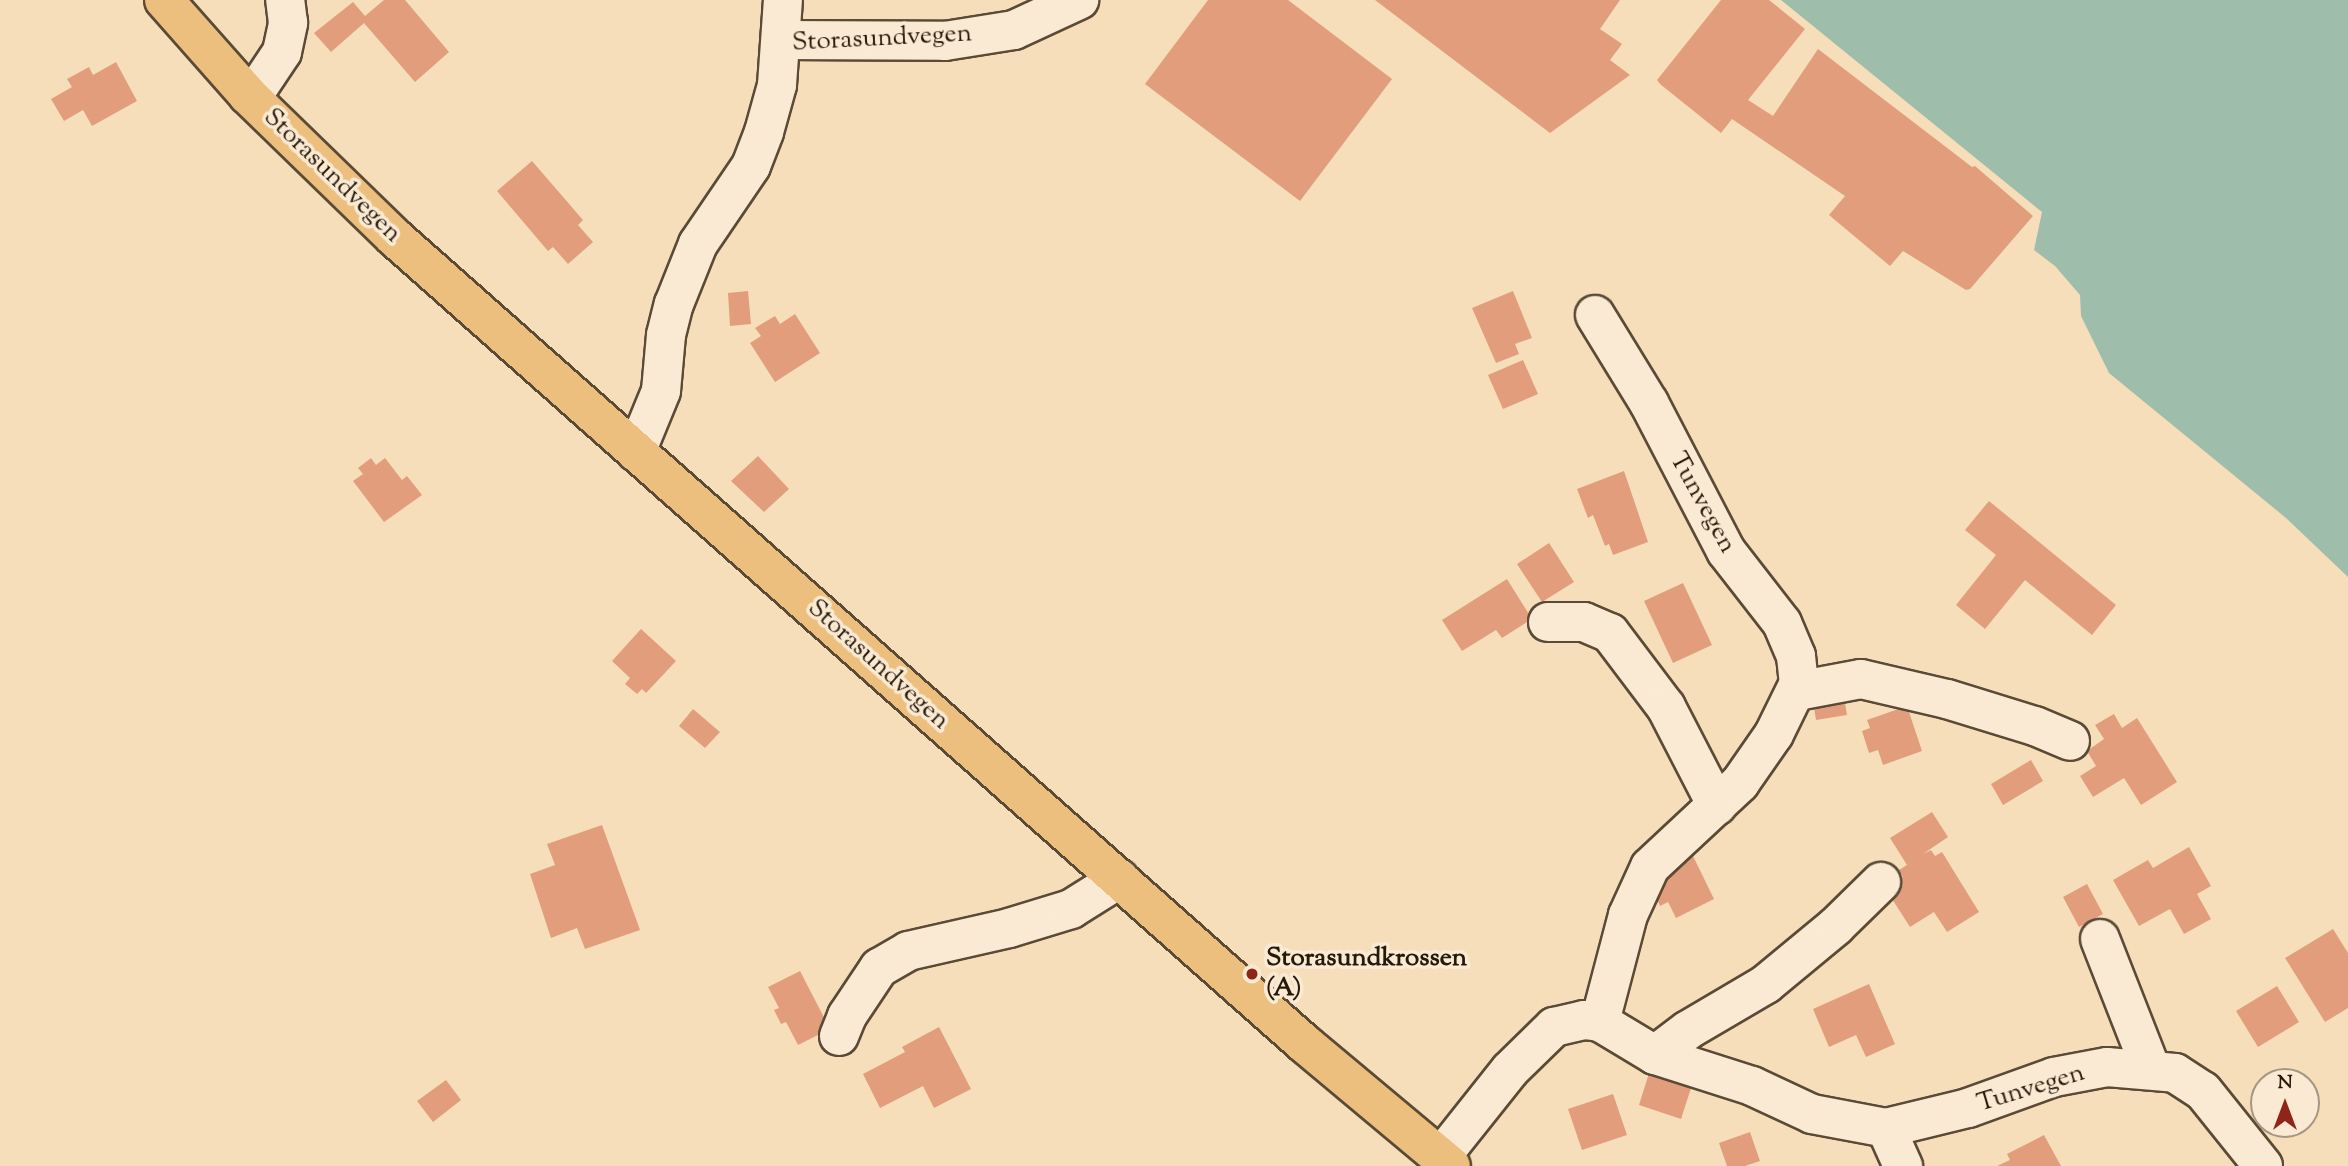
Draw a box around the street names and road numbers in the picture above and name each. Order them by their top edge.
street label: Storasundvegen [791,19,973,59]
street label: Storasundvegen [256,102,408,250]
street label: Tunvegen [1662,447,1742,559]
street label: Storasundvegen [801,593,955,737]
street label: Tunvegen [1974,1058,2088,1120]

